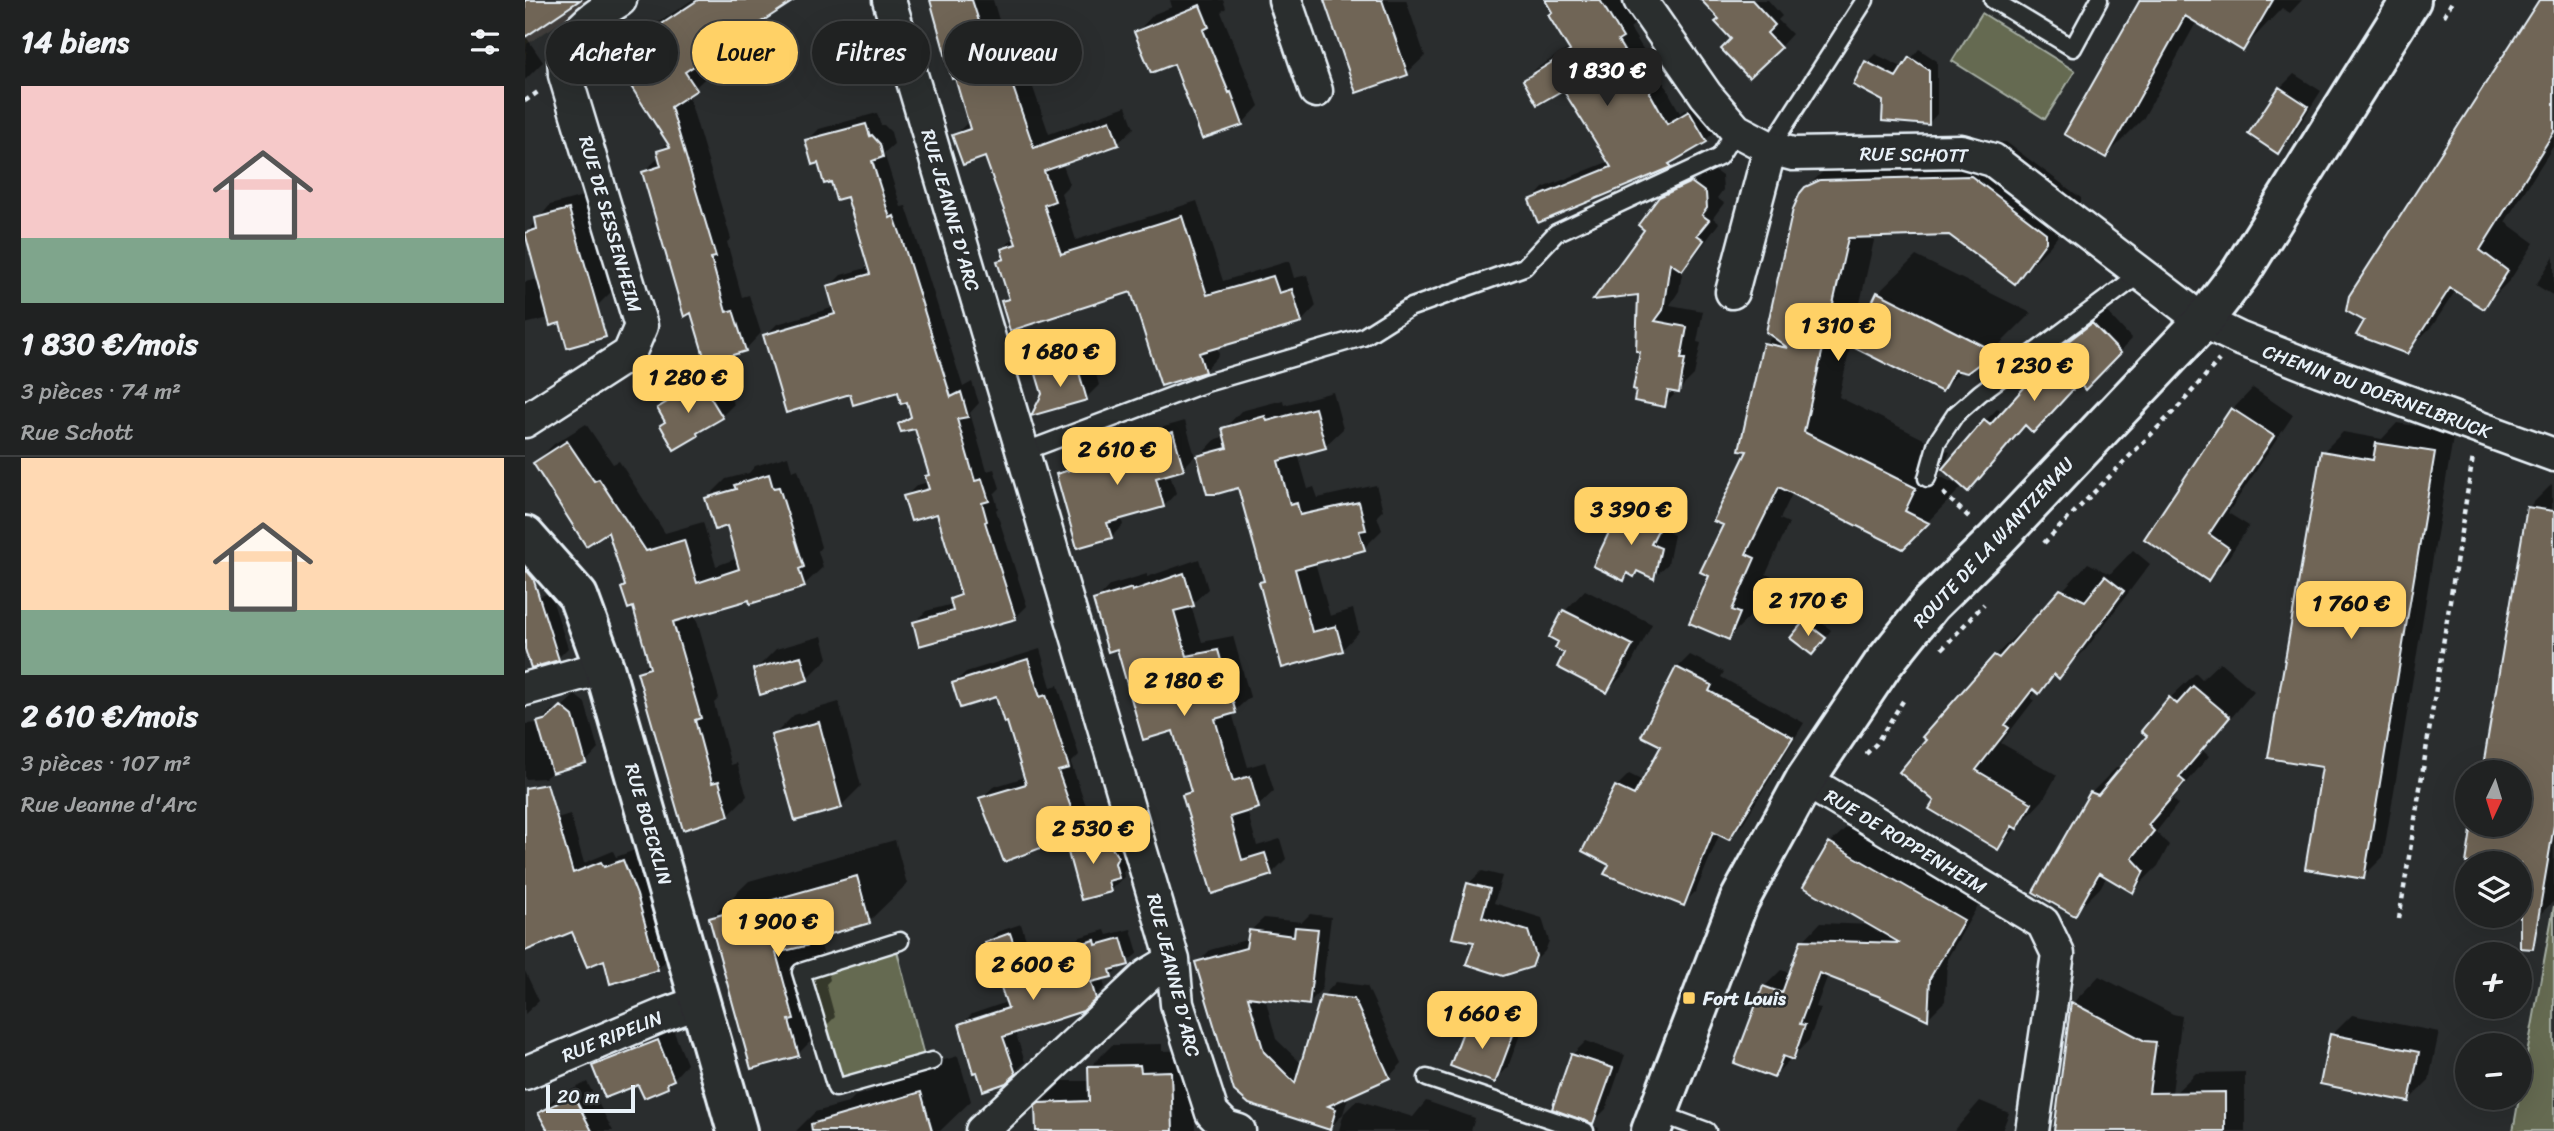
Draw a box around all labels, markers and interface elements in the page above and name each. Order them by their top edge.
text: 14 biens [21,15,129,69]
chip: Acheter [546,21,678,84]
chip: Louer [692,21,798,84]
chip: Filtres [812,21,930,84]
chip: Nouveau [944,21,1082,84]
icon: filters [466,23,504,61]
pin: 1 830 € [1542,48,1672,108]
text: 1 830 € [1568,50,1646,91]
street label: RUE JEANNE D'ARC [912,125,990,295]
icon: home [200,132,326,258]
street label: RUE DE SESSENHEIM [569,132,652,316]
street label: RUE SCHOTT [1860,137,1970,172]
pin: 1 310 € [1773,304,1903,363]
text: 1 310 € [1801,305,1875,346]
text: 1 830 €/mois [21,317,198,371]
pin: 1 680 € [995,330,1125,389]
text: 1 680 € [1021,331,1099,372]
street label: CHEMIN DU DOERNELBRUCK [2258,335,2497,449]
pin: 1 230 € [1969,344,2099,403]
text: 1 230 € [1995,345,2073,386]
pin: 1 280 € [623,356,753,415]
text: 1 280 € [649,357,727,398]
text: 3 pièces · 74 m² [21,371,181,412]
text: Rue Schott [21,412,133,453]
pin: 2 610 € [1052,428,1182,487]
text: 2 610 € [1078,429,1156,470]
street label: ROUTE DE LA WANTZENAU [1905,449,2082,636]
pin: 3 390 € [1566,488,1696,547]
text: 3 390 € [1590,489,1672,530]
icon: home [200,504,326,630]
pin: 2 170 € [1743,578,1873,638]
text: 2 170 € [1769,580,1847,621]
pin: 1 760 € [2286,582,2416,641]
text: 1 760 € [2312,583,2390,624]
pin: 2 180 € [1119,658,1249,718]
text: 2 180 € [1145,660,1223,701]
text: 2 610 €/mois [21,689,198,743]
text: 3 pièces · 107 m² [21,743,191,784]
street label: RUE BOECKLIN [615,759,682,889]
north arrow [2455,760,2532,836]
map controls [2455,760,2532,1110]
street label: RUE DE ROPPENHEIM [1818,780,1993,903]
text: Rue Jeanne d'Arc [21,784,198,825]
pin: 2 530 € [1028,806,1158,866]
text: 2 530 € [1052,808,1134,849]
button: layers [2455,851,2532,928]
street label: RUE JEANNE D'ARC [1137,890,1210,1061]
pin: 1 900 € [713,900,843,959]
text: 1 900 € [738,901,818,942]
pin: 2 600 € [968,942,1098,1002]
button: + [2455,942,2532,1019]
text: 2 600 € [992,944,1074,985]
place label: Fort Louis [1702,982,1787,1015]
marker: Fort Louis [1681,990,1697,1006]
pin: 1 660 € [1417,992,1547,1051]
text: 1 660 € [1443,993,1521,1034]
street label: RUE RIPELIN [557,1001,668,1072]
button: − [2455,1033,2532,1110]
text: 20 m [557,1080,600,1113]
scale bar [546,1082,635,1114]

